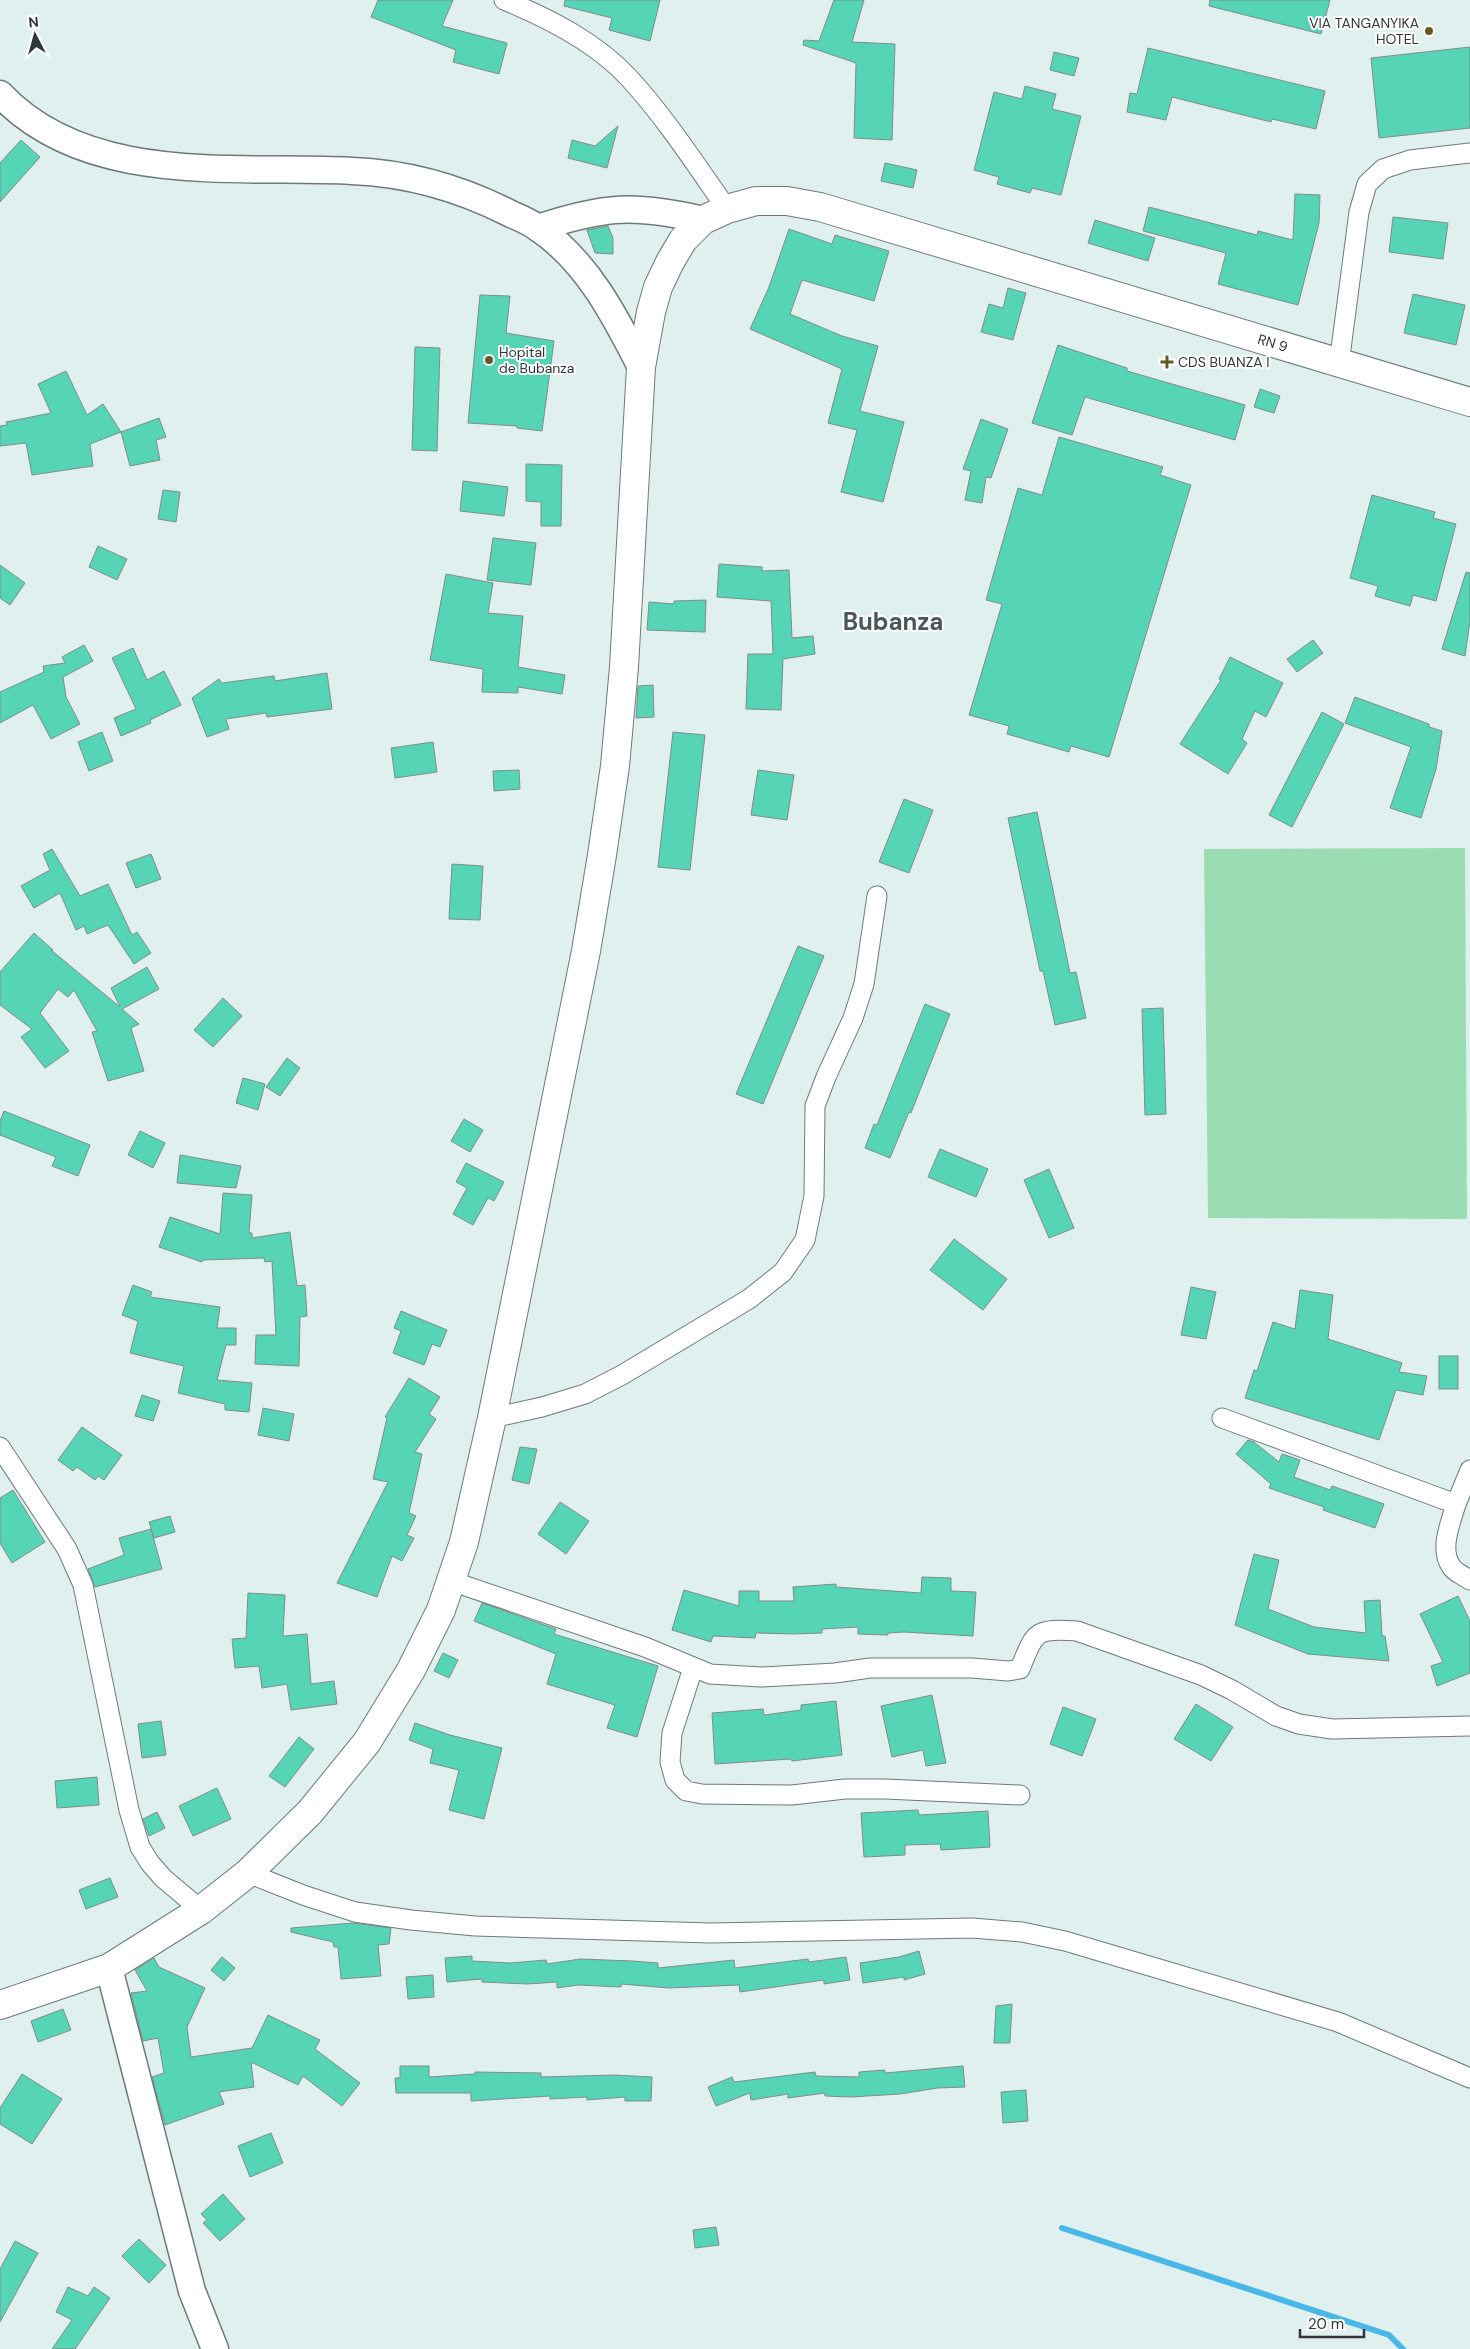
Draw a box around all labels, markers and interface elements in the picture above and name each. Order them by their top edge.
north arrow [10,10,60,60]
text: N [28,13,40,32]
place label: VIA TANGANYIKA HOTEL [1309,14,1419,48]
marker: VIA TANGANYIKA HOTEL [1423,25,1435,37]
street label: RN 9 [1256,330,1290,356]
place label: Hopital de Bubanza [499,343,574,377]
place label: CDS BUANZA I [1178,353,1270,371]
marker: Hopital de Bubanza [483,354,495,366]
marker: CDS BUANZA I [1160,355,1174,369]
district label: Bubanza [843,606,943,637]
scale bar [1300,2306,1364,2338]
text: 20 m [1308,2314,1344,2334]

